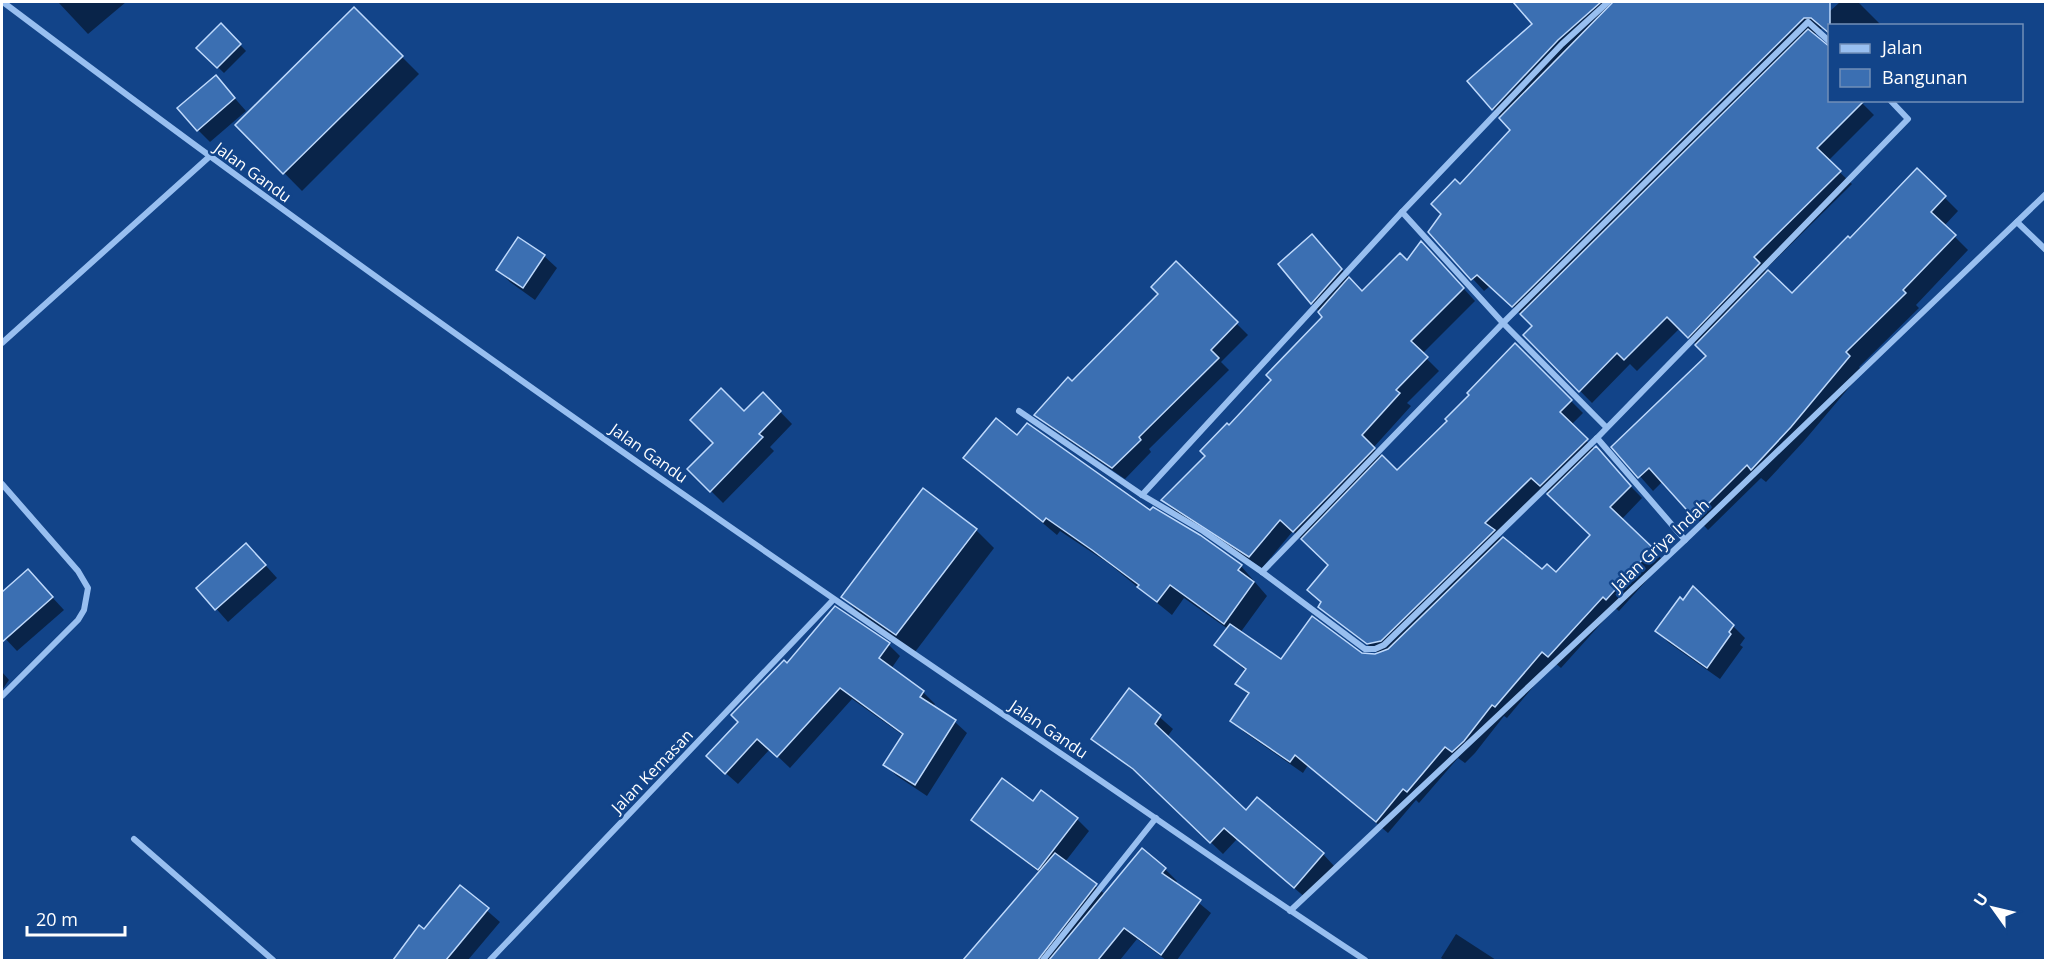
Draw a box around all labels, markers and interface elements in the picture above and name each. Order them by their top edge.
legend [1828,24,2023,102]
text: Jalan [1880,35,1922,59]
text: Bangunan [1882,65,1968,89]
street label: Jalan Gandu [208,135,296,207]
street label: Jalan Gandu [604,417,692,488]
street label: Jalan Griya Indah [1605,494,1714,597]
street label: Jalan Gandu [1004,694,1092,763]
street label: Jalan Kemasan [605,724,698,819]
north arrow [1963,878,2023,938]
text: U [1968,888,1993,911]
scale bar [27,899,124,937]
text: 20 m [36,907,78,931]

